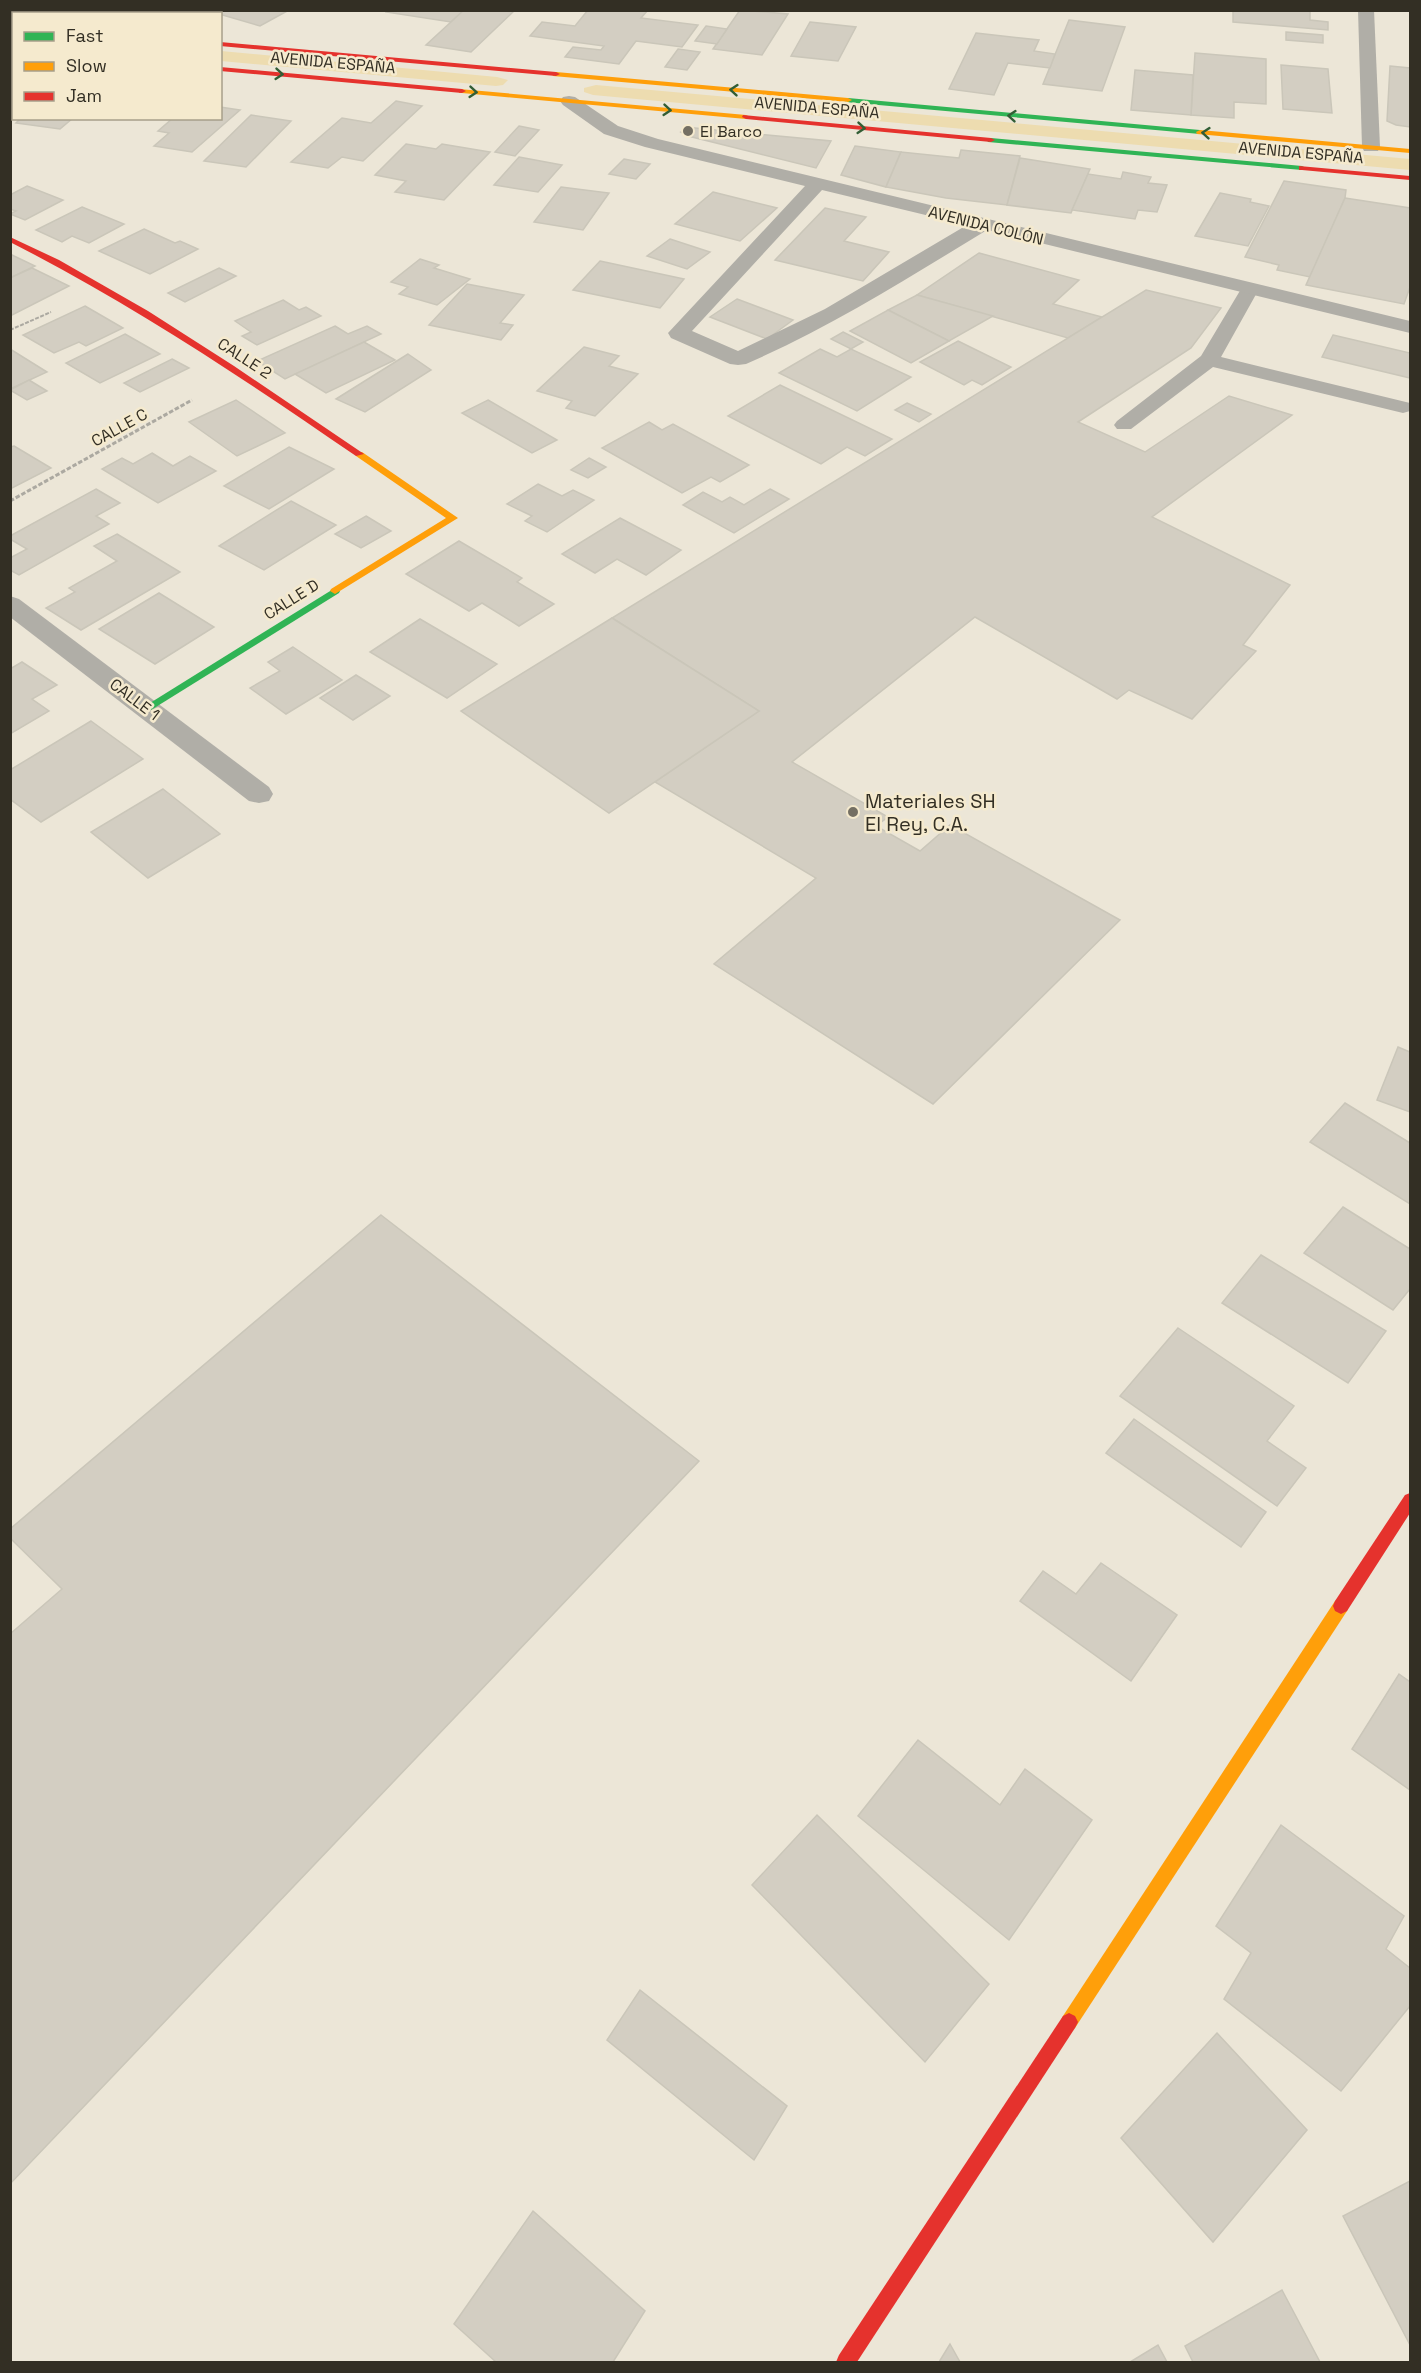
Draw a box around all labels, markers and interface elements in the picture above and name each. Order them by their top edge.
legend [12,12,222,120]
text: Fast [66,24,103,47]
street label: AVENIDA ESPAÑA [270,47,396,78]
text: Slow [66,54,107,77]
one-way arrow [274,67,283,80]
text: Jam [66,84,102,107]
one-way arrow [729,84,738,97]
one-way arrow [468,85,477,98]
street label: AVENIDA ESPAÑA [754,92,880,123]
one-way arrow [663,103,672,116]
one-way arrow [1007,110,1016,123]
place label: El Barco [700,121,762,142]
one-way arrow [857,121,866,134]
marker: El Barco [681,124,695,138]
one-way arrow [1201,127,1210,140]
street label: AVENIDA ESPAÑA [1238,137,1364,168]
street label: AVENIDA COLÓN [926,201,1046,250]
street label: CALLE 2 [214,333,276,384]
street label: CALLE C [87,403,151,451]
street label: CALLE D [260,574,323,625]
street label: CALLE 1 [105,674,164,725]
place label: Materiales SH El Rey, C.A. [865,788,996,837]
marker: Materiales SH El Rey, C.A. [846,805,860,819]

